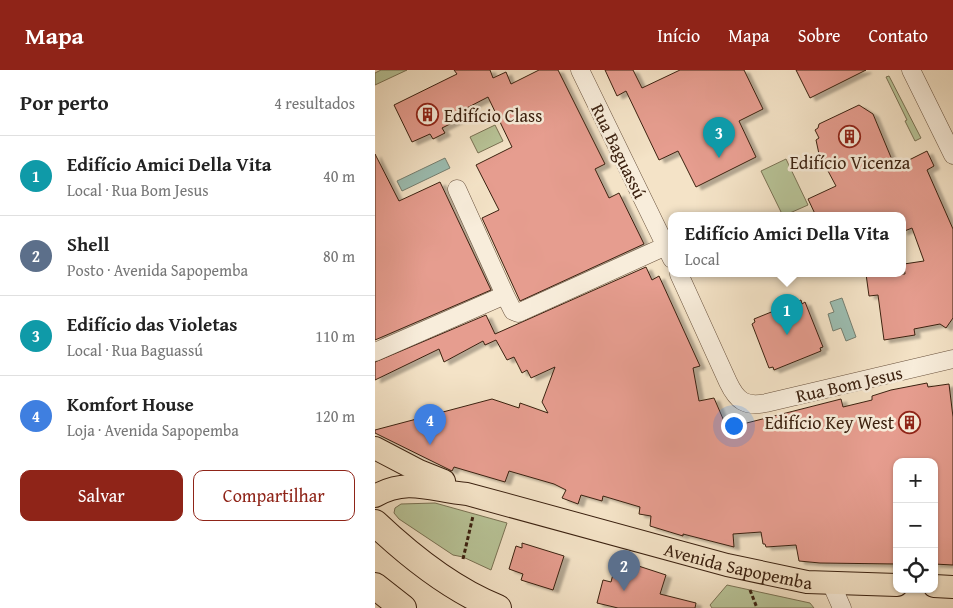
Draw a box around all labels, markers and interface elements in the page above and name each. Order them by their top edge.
text: Mapa [25,18,84,53]
text: Início [657,22,700,49]
text: Mapa [728,22,770,49]
text: Sobre [798,22,841,49]
text: Contato [869,22,928,49]
text: Por perto [20,87,109,118]
text: 4 resultados [274,91,355,115]
street label: Rua Baguassú [584,99,654,203]
place label: Edifício Class [444,102,542,129]
building icon: Edifício Class [416,103,440,127]
pin: 3 [703,117,735,158]
building icon: Edifício Vicenza [838,125,862,149]
place label: Edifício Vicenza [790,149,911,176]
text: Edifício Amici Della Vita [67,150,272,178]
text: 1 [32,164,40,188]
text: 40 m [323,164,355,188]
text: Local · Rua Bom Jesus [67,178,209,202]
popup [668,212,906,277]
text: Edifício Amici Della Vita [685,219,889,247]
text: Shell [67,230,109,258]
text: 2 [32,244,40,268]
text: 80 m [323,244,355,268]
text: Local [685,247,720,271]
text: Posto · Avenida Sapopemba [67,258,248,282]
pin: 1 [771,294,803,335]
text: Edifício das Violetas [67,310,237,338]
text: 3 [32,324,40,348]
text: 110 m [315,324,355,348]
text: Local · Rua Baguassú [67,338,203,362]
street label: Rua Bom Jesus [793,359,905,409]
text: Komfort House [67,390,194,418]
text: 4 [32,404,40,428]
text: 120 m [315,404,355,428]
pin: 4 [414,404,446,445]
place label: Edifício Key West [765,409,895,436]
building icon: Edifício Key West [898,410,922,434]
your location [721,413,747,439]
text: Loja · Avenida Sapopemba [67,418,239,442]
map controls [893,458,938,593]
button: + [893,458,938,503]
button: Salvar [20,470,183,521]
button: Compartilhar [193,470,355,521]
button: − [893,503,938,548]
street label: Avenida Sapopemba [661,535,813,596]
button: locate [893,548,938,593]
pin: 2 [608,550,640,591]

